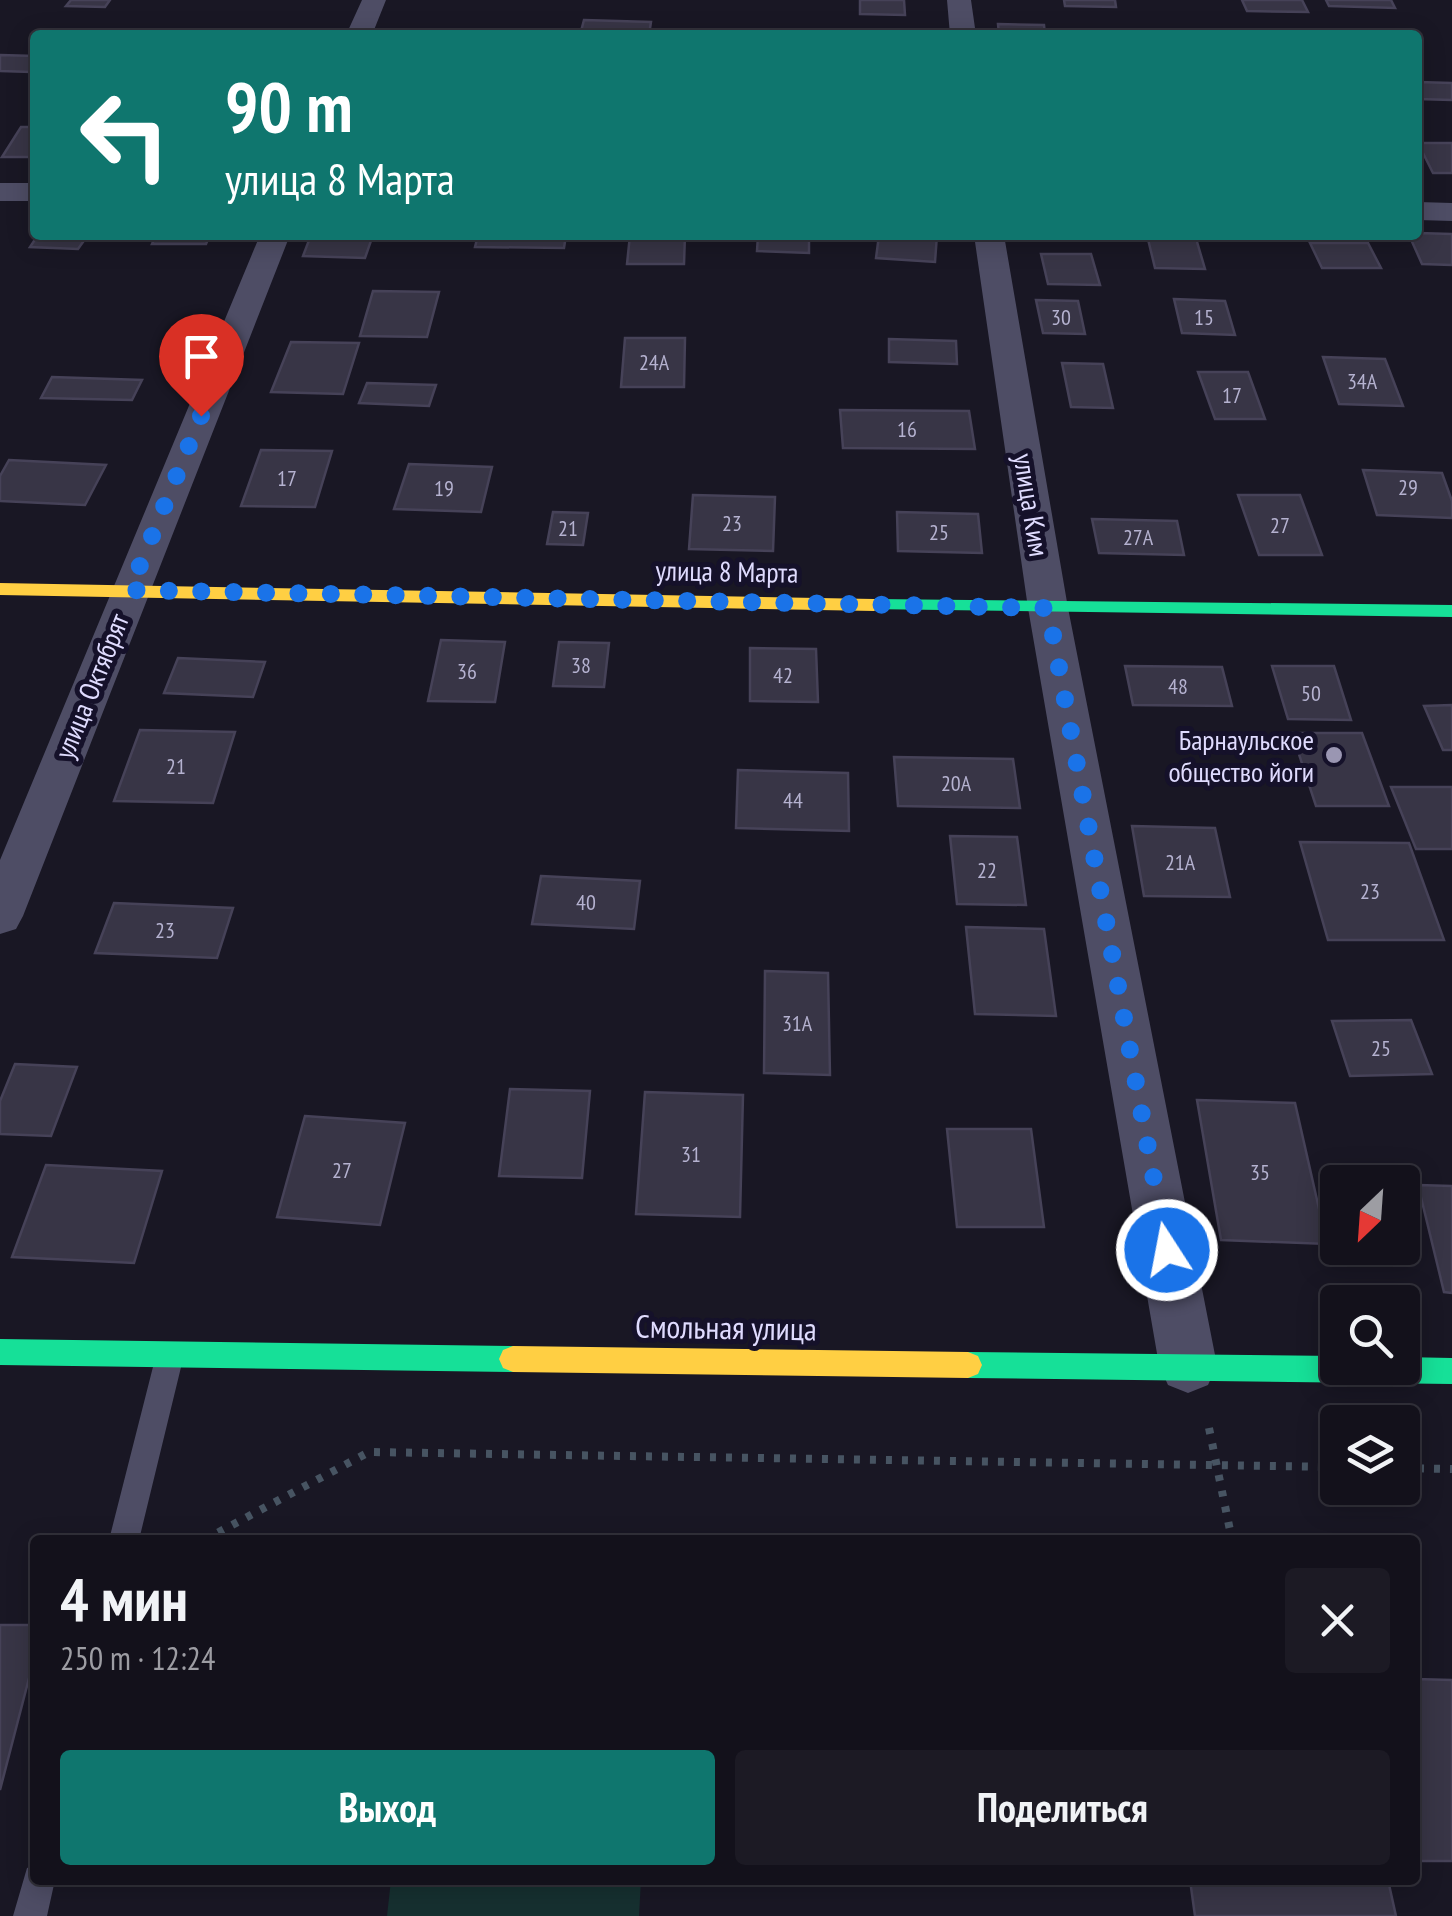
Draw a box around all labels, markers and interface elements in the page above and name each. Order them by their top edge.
text: 90 m [225,61,353,151]
icon: left [60,70,190,200]
text: улица 8 Марта [225,149,455,207]
house number: 30 [1051,303,1071,331]
house number: 15 [1194,303,1214,331]
pin [159,314,244,417]
icon: arrive [174,329,229,384]
house number: 24А [639,348,670,376]
house number: 34А [1347,367,1378,395]
house number: 17 [1222,381,1242,409]
house number: 16 [897,415,917,443]
street label: улица Ким [1006,451,1058,559]
house number: 17 [277,464,297,492]
house number: 29 [1398,473,1418,501]
house number: 19 [434,474,454,502]
house number: 23 [722,509,742,537]
house number: 27 [1270,511,1290,539]
house number: 21 [558,514,578,542]
house number: 25 [929,518,949,546]
house number: 27А [1123,523,1154,551]
street label: улица 8 Марта [655,551,799,591]
street label: улица Октябрят [45,608,137,764]
house number: 38 [571,651,591,679]
house number: 36 [457,657,477,685]
house number: 42 [773,661,793,689]
house number: 48 [1168,672,1188,700]
house number: 50 [1301,679,1321,707]
place label: Барнаульское общество йоги [1168,721,1314,790]
marker: Барнаульское общество йоги [1323,744,1345,766]
house number: 21 [166,752,186,780]
house number: 20А [941,769,972,797]
house number: 44 [783,786,803,814]
house number: 21А [1165,848,1196,876]
house number: 22 [977,856,997,884]
house number: 23 [1360,877,1380,905]
house number: 40 [576,888,596,916]
house number: 23 [155,916,175,944]
house number: 31А [782,1009,813,1037]
house number: 25 [1371,1034,1391,1062]
house number: 31 [681,1140,701,1168]
house number: 27 [332,1156,352,1184]
house number: 35 [1250,1158,1270,1186]
north arrow [1320,1165,1420,1265]
map controls [1320,1165,1420,1505]
position arrow [1115,1198,1219,1302]
button: search [1320,1285,1420,1385]
street label: Смольная улица [635,1304,817,1350]
button: layers [1320,1405,1420,1505]
text: 4 мин [60,1560,188,1638]
button: close [1285,1568,1390,1673]
text: 250 m · 12:24 [60,1637,215,1679]
button: Выход [60,1750,715,1865]
button: Поделиться [735,1750,1390,1865]

